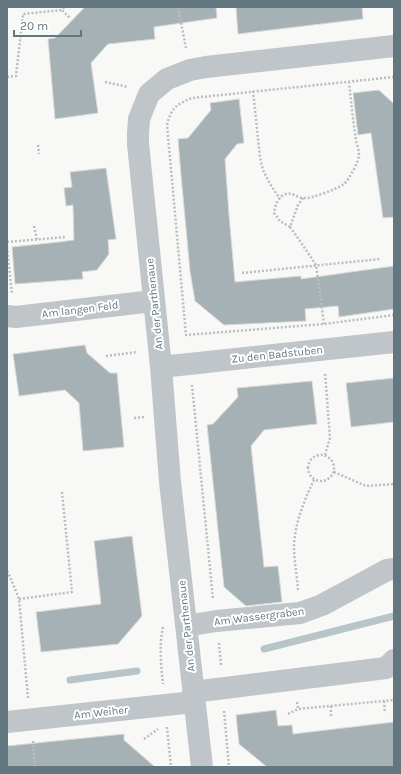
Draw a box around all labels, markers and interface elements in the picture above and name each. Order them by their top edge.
scale bar [14,12,81,38]
text: 20 m [20,19,48,33]
street label: An der Parthenaue [143,257,166,350]
street label: Am langen Feld [41,298,119,321]
street label: Zu den Badstuben [231,343,323,366]
street label: An der Parthenaue [175,579,198,672]
street label: Am Wassergraben [213,605,305,628]
street label: Am Weiher [74,703,129,722]

